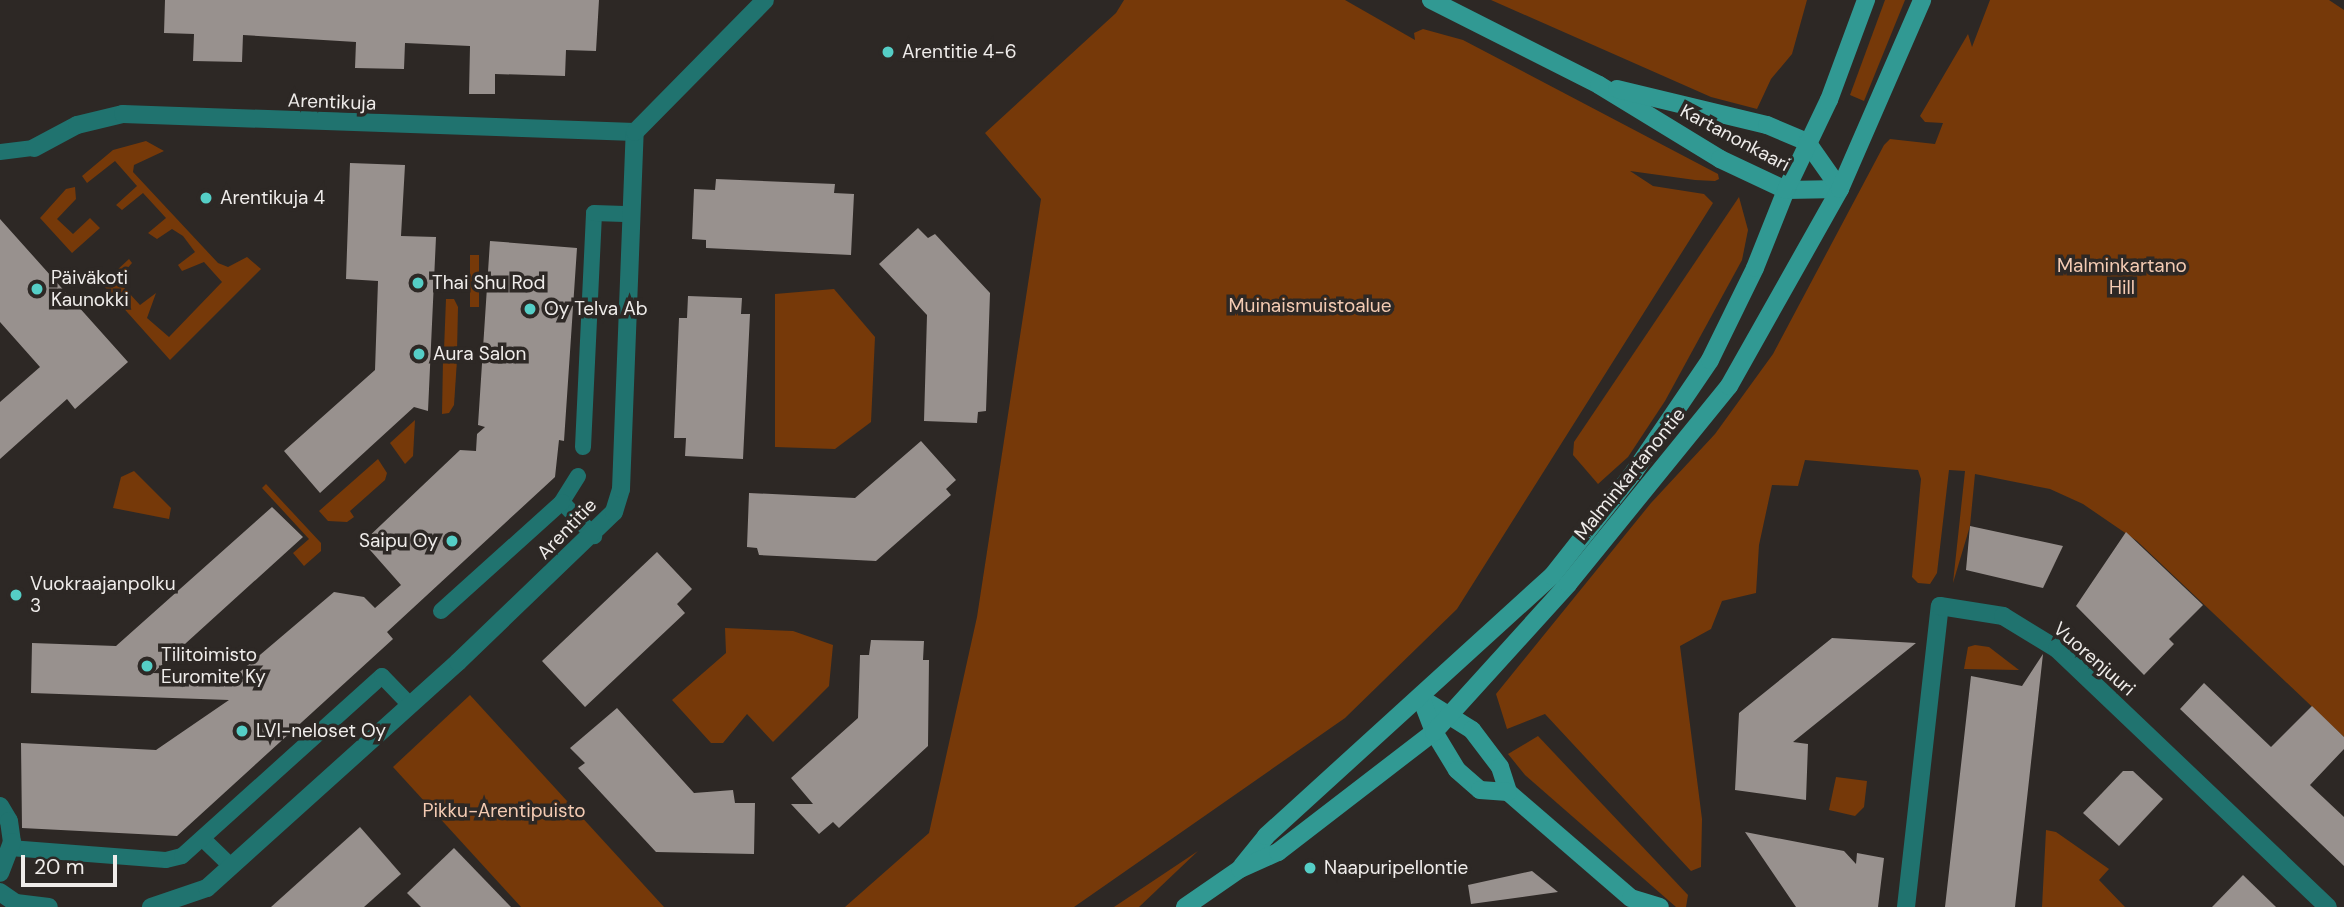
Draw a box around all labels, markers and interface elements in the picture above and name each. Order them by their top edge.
place label: Arentitie 4-6 [902,41,1017,63]
marker: Arentitie 4-6 [880,44,896,60]
street label: Arentikuja [287,89,377,115]
street label: Kartanonkaari [1676,100,1794,176]
place label: Arentikuja 4 [220,187,325,209]
marker: Arentikuja 4 [198,190,214,206]
park label: Malminkartano Hill [2057,255,2187,299]
place label: Päiväkoti Kaunokki [51,267,129,311]
place label: Thai Shu Rod [432,272,545,294]
marker: Thai Shu Rod [410,275,426,291]
marker: Päiväkoti Kaunokki [29,281,45,297]
park label: Muinaismuistoalue [1229,295,1391,317]
place label: Oy Telva Ab [544,298,648,320]
marker: Oy Telva Ab [522,301,538,317]
place label: Aura Salon [433,343,526,365]
marker: Aura Salon [411,346,427,362]
street label: Malminkartanontie [1570,403,1690,545]
street label: Arentitie [532,494,602,564]
place label: Saipu Oy [359,530,438,552]
marker: Saipu Oy [444,533,460,549]
place label: Vuokraajanpolku 3 [30,573,176,617]
marker: Vuokraajanpolku 3 [8,587,24,603]
street label: Vuorenjuuri [2048,617,2140,701]
place label: Tilitoimisto Euromite Ky [161,644,266,688]
marker: Tilitoimisto Euromite Ky [139,658,155,674]
place label: LVI-neloset Oy [256,720,386,742]
marker: LVI-neloset Oy [234,723,250,739]
park label: Pikku-Arentipuisto [422,800,586,822]
scale bar [24,841,121,885]
text: 20 m [34,853,85,881]
place label: Naapuripellontie [1324,857,1468,879]
marker: Naapuripellontie [1302,860,1318,876]

